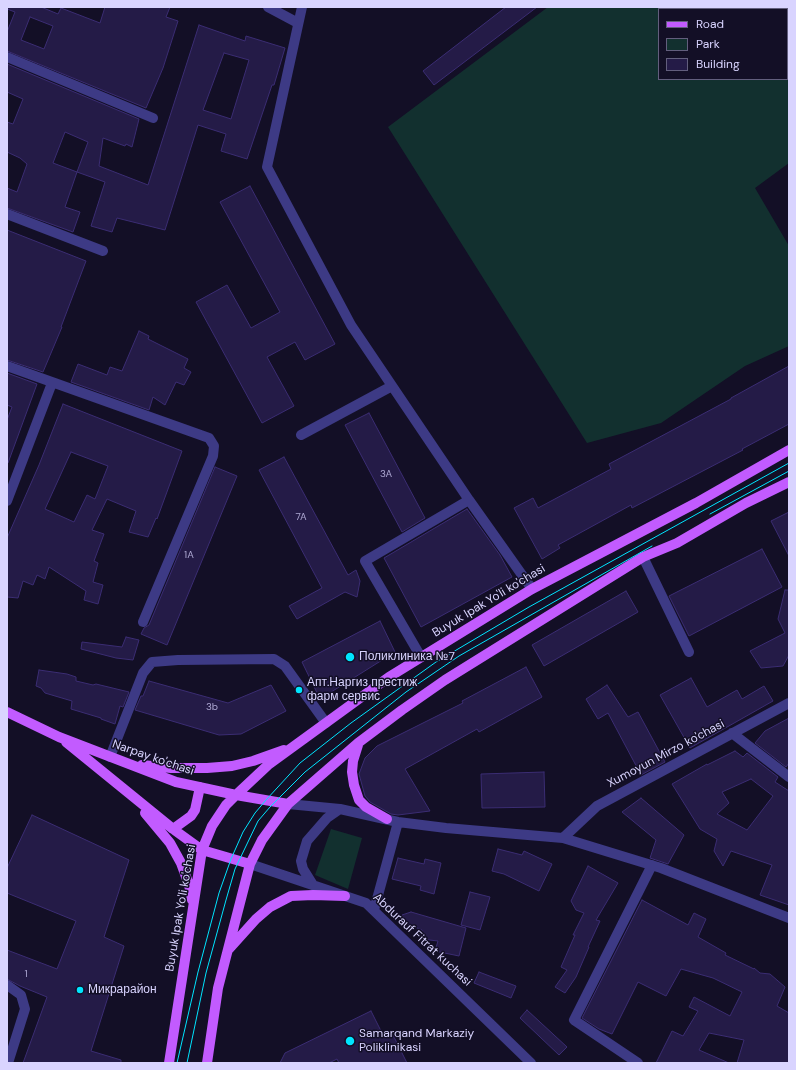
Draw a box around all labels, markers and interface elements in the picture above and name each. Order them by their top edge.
legend [658,8,788,80]
text: Road [696,16,724,32]
text: Park [696,36,720,52]
text: Building [696,56,740,72]
house number: 3A [380,468,392,480]
house number: 7A [295,511,307,523]
house number: 1A [184,549,194,561]
street label: Buyuk Ipak Yo'li ko'chasi [430,562,548,640]
place label: Поликлиника №7 [359,650,455,664]
marker: Поликлиника №7 [344,651,356,663]
place label: Апт.Наргиз престиж фарм сервис [307,676,417,704]
marker: Апт.Наргиз престиж фарм сервис [294,685,304,695]
house number: 3b [206,701,218,713]
street label: Xumoyun Mirzo ko'chasi [605,717,727,791]
street label: Narpay ko'chasi [110,737,196,779]
street label: Buyuk Ipak Yo'li ko'chasi [163,843,199,973]
street label: Abdurauf Fitrat kuchasi [370,890,474,990]
house number: 1 [24,968,28,980]
place label: Микрарайон [88,983,157,997]
marker: Микрарайон [75,985,85,995]
place label: Samarqand Markaziy Poliklinikasi [359,1027,474,1055]
marker: Samarqand Markaziy Poliklinikasi [344,1035,356,1047]

